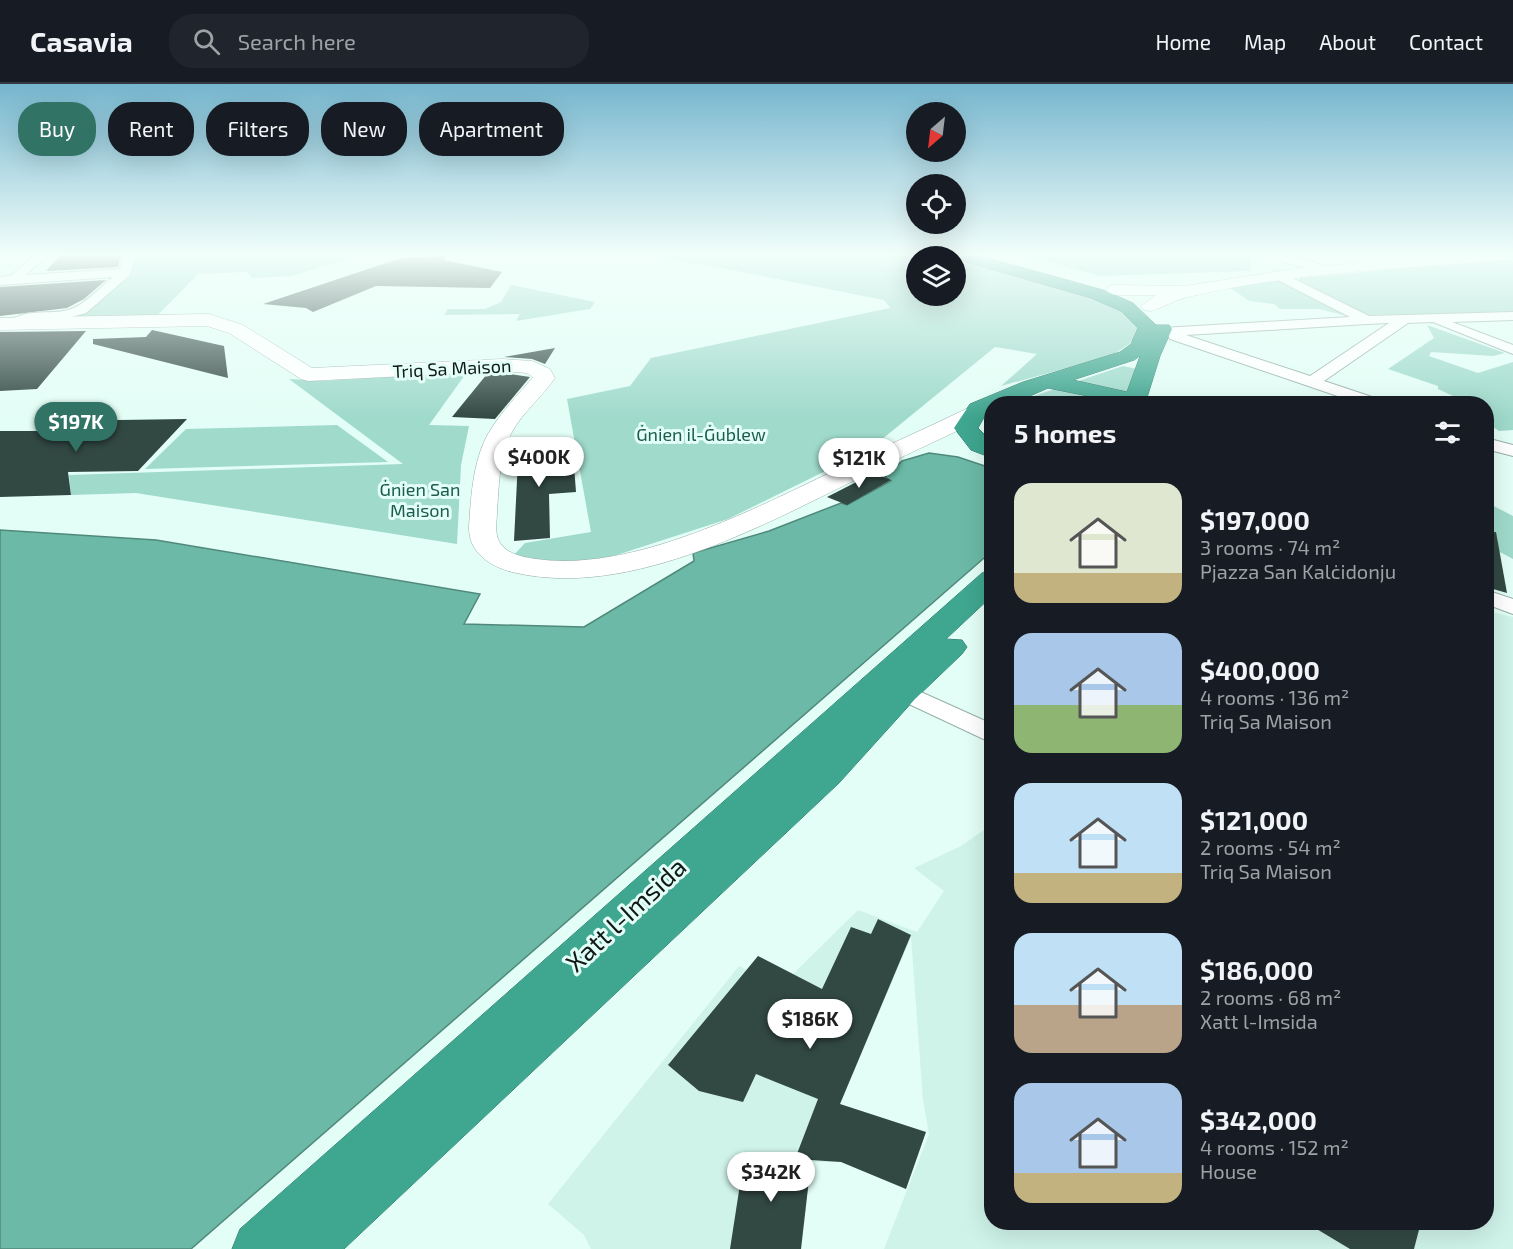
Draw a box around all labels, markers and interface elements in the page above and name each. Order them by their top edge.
search box [169,14,589,68]
text: Casavia [30,24,133,58]
icon: search [190,25,223,58]
text: Search here [238,28,356,54]
text: Home [1155,29,1211,54]
text: Map [1244,29,1286,54]
text: About [1319,29,1376,54]
text: Contact [1409,29,1483,54]
chip: Buy [18,102,96,156]
chip: Rent [108,102,194,156]
chip: Filters [206,102,309,156]
chip: New [321,102,407,156]
chip: Apartment [419,102,564,156]
north arrow [906,102,966,162]
map controls [906,102,966,306]
button: locate [906,174,966,234]
button: layers [906,246,966,306]
street label: Triq Sa Maison [392,354,512,382]
pin: $197K [34,402,118,453]
text: $197K [48,409,104,433]
icon: filters [1431,416,1464,449]
text: 5 homes [1014,417,1116,448]
park label: Ġnien il-Ġublew [636,423,766,445]
pin: $400K [497,437,581,488]
pin: $121K [817,438,901,489]
text: $400K [508,444,570,468]
text: $121K [832,445,886,469]
park label: Ġnien San Maison [380,478,460,521]
text: $197,000 [1200,504,1310,535]
icon: home [1062,507,1134,579]
text: 3 rooms · 74 m² [1200,535,1340,559]
text: Pjazza San Kalċidonju [1200,559,1396,583]
text: $400,000 [1200,654,1320,685]
icon: home [1062,657,1134,729]
text: 4 rooms · 136 m² [1200,685,1349,709]
text: Triq Sa Maison [1200,709,1332,733]
text: $121,000 [1200,804,1308,835]
icon: home [1062,807,1134,879]
text: 2 rooms · 54 m² [1200,835,1341,859]
street label: Xatt l-Imsida [558,850,692,977]
text: Triq Sa Maison [1200,859,1332,883]
text: $186,000 [1200,954,1313,985]
icon: home [1062,957,1134,1029]
text: 2 rooms · 68 m² [1200,985,1341,1009]
pin: $186K [768,999,852,1050]
text: $186K [781,1006,839,1030]
text: Xatt l-Imsida [1200,1009,1318,1033]
text: $342,000 [1200,1104,1317,1135]
icon: home [1062,1107,1134,1179]
text: 4 rooms · 152 m² [1200,1135,1349,1159]
pin: $342K [729,1152,813,1203]
text: $342K [741,1159,801,1183]
text: House [1200,1159,1257,1183]

